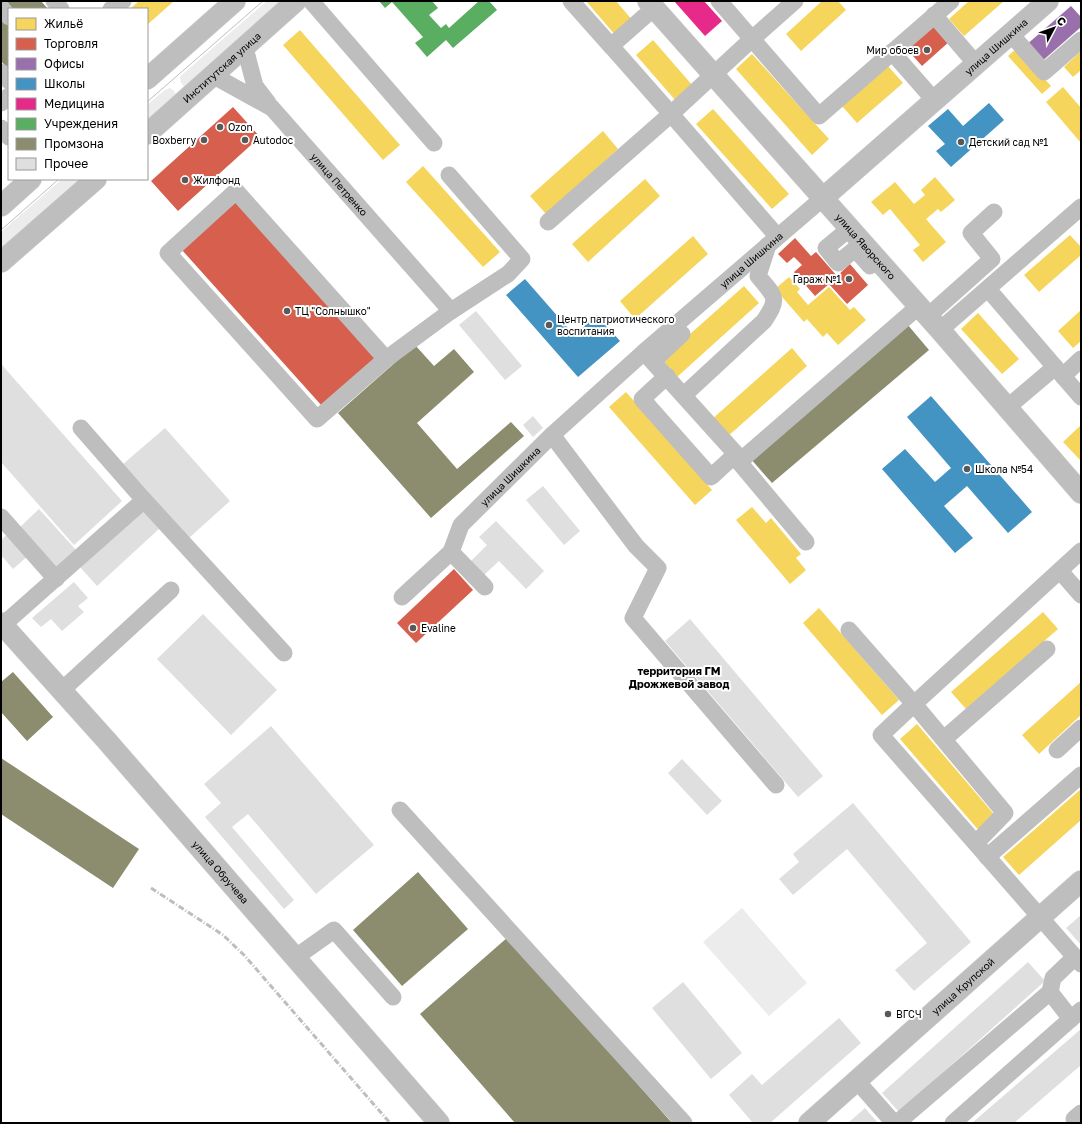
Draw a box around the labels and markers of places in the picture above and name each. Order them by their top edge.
place label: Мир обоев [866,44,919,56]
marker: Мир обоев [922,45,932,55]
place label: Ozon [228,121,253,133]
marker: Ozon [215,122,225,132]
place label: Boxberry [152,134,196,146]
place label: Autodoc [253,134,294,146]
marker: Boxberry [199,135,209,145]
marker: Autodoc [240,135,250,145]
place label: Детский сад №1 [969,136,1048,148]
marker: Детский сад №1 [956,137,966,147]
place label: Жилфонд [193,174,240,186]
marker: Жилфонд [180,175,190,185]
place label: Гараж №1 [793,273,841,285]
marker: Гараж №1 [844,274,854,284]
place label: ТЦ "Солнышко" [295,305,371,317]
marker: ТЦ "Солнышко" [282,306,292,316]
place label: Центр патриотического воспитания [557,313,674,337]
marker: Центр патриотического воспитания [544,320,554,330]
place label: Школа №54 [975,463,1033,475]
marker: Школа №54 [962,464,972,474]
place label: Evaline [421,622,456,634]
marker: Evaline [408,623,418,633]
place label: ВГСЧ [896,1008,922,1020]
marker: ВГСЧ [883,1009,893,1019]

